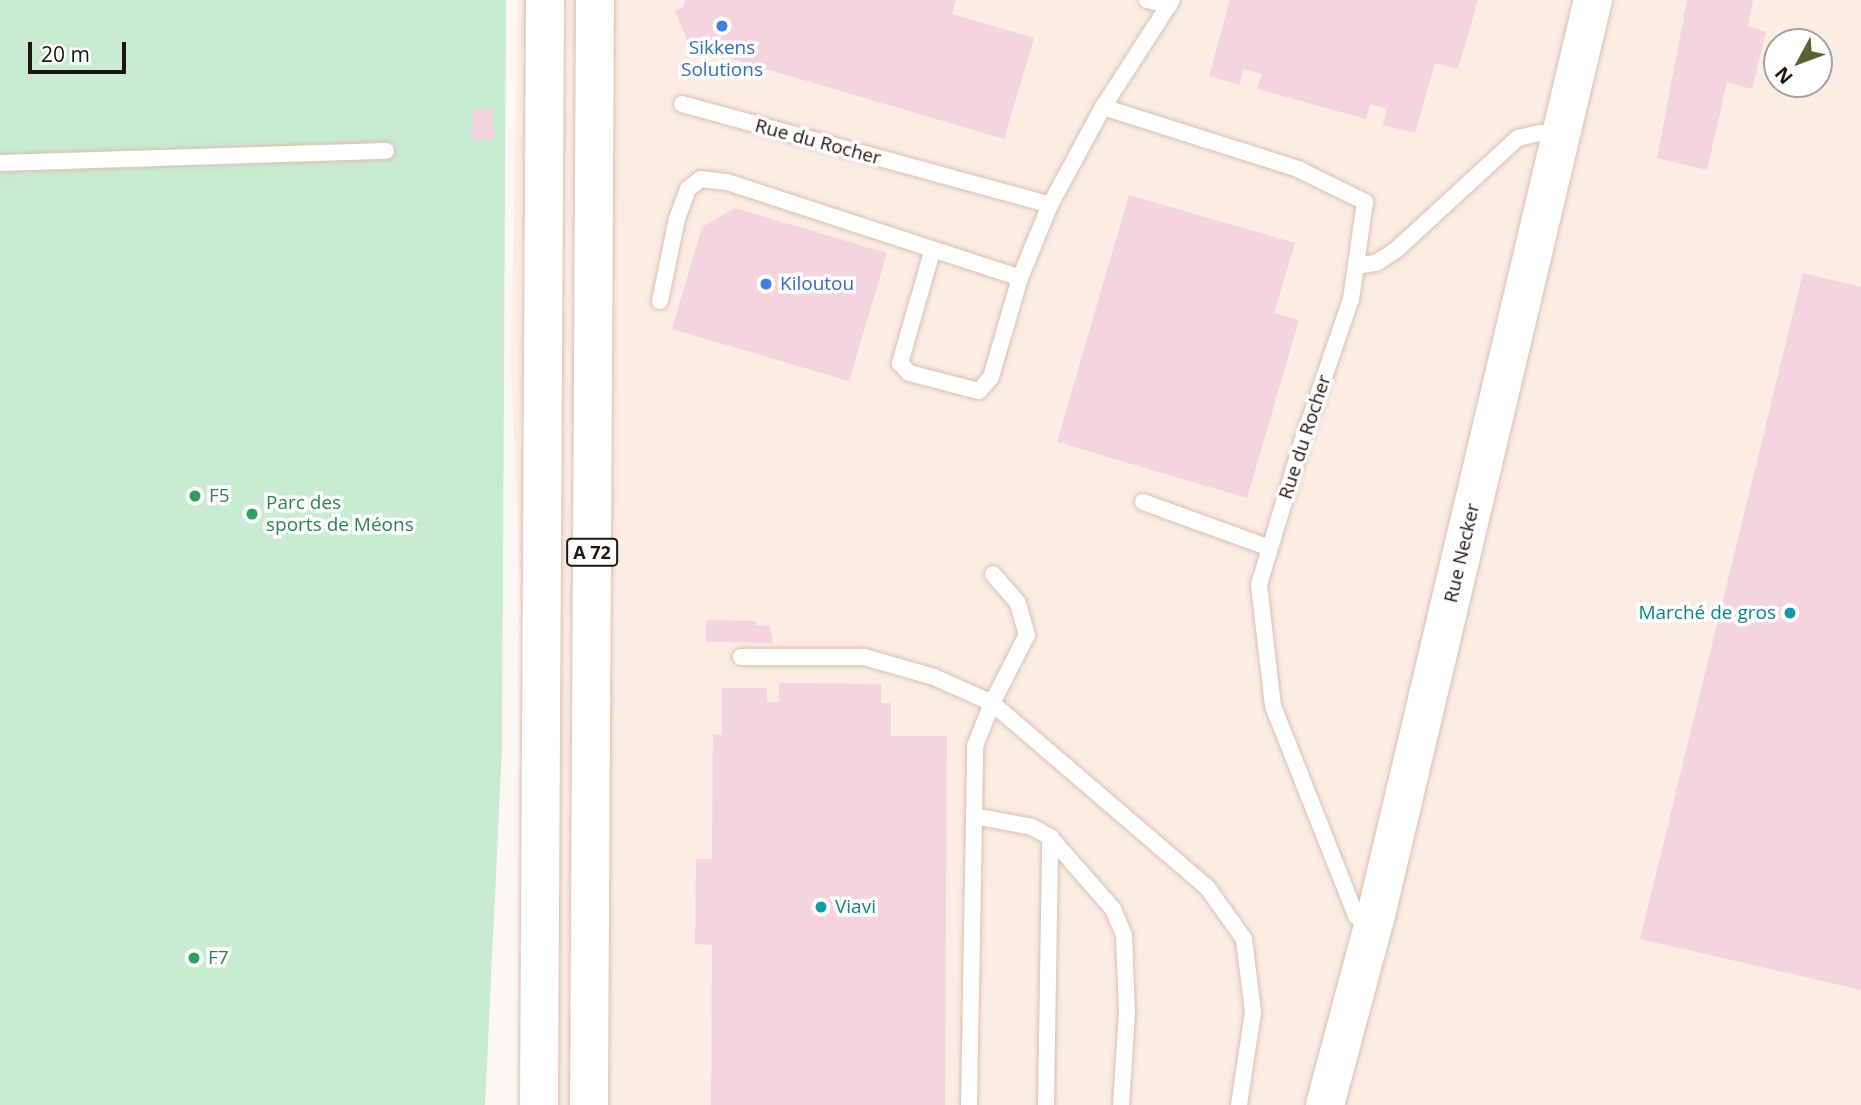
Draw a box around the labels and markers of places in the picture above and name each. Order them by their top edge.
marker: Sikkens Solutions [714,18,730,34]
place label: Sikkens Solutions [681,37,763,81]
place label: Kiloutou [780,273,854,295]
marker: Kiloutou [758,276,774,292]
place label: F5 [209,485,230,507]
marker: F5 [187,488,203,504]
place label: Parc des sports de Méons [266,492,414,536]
marker: Parc des sports de Méons [244,506,260,522]
place label: Marché de gros [1638,602,1776,624]
marker: Marché de gros [1782,605,1798,621]
place label: Viavi [835,896,876,918]
marker: Viavi [813,899,829,915]
place label: F7 [208,947,229,969]
marker: F7 [186,950,202,966]

